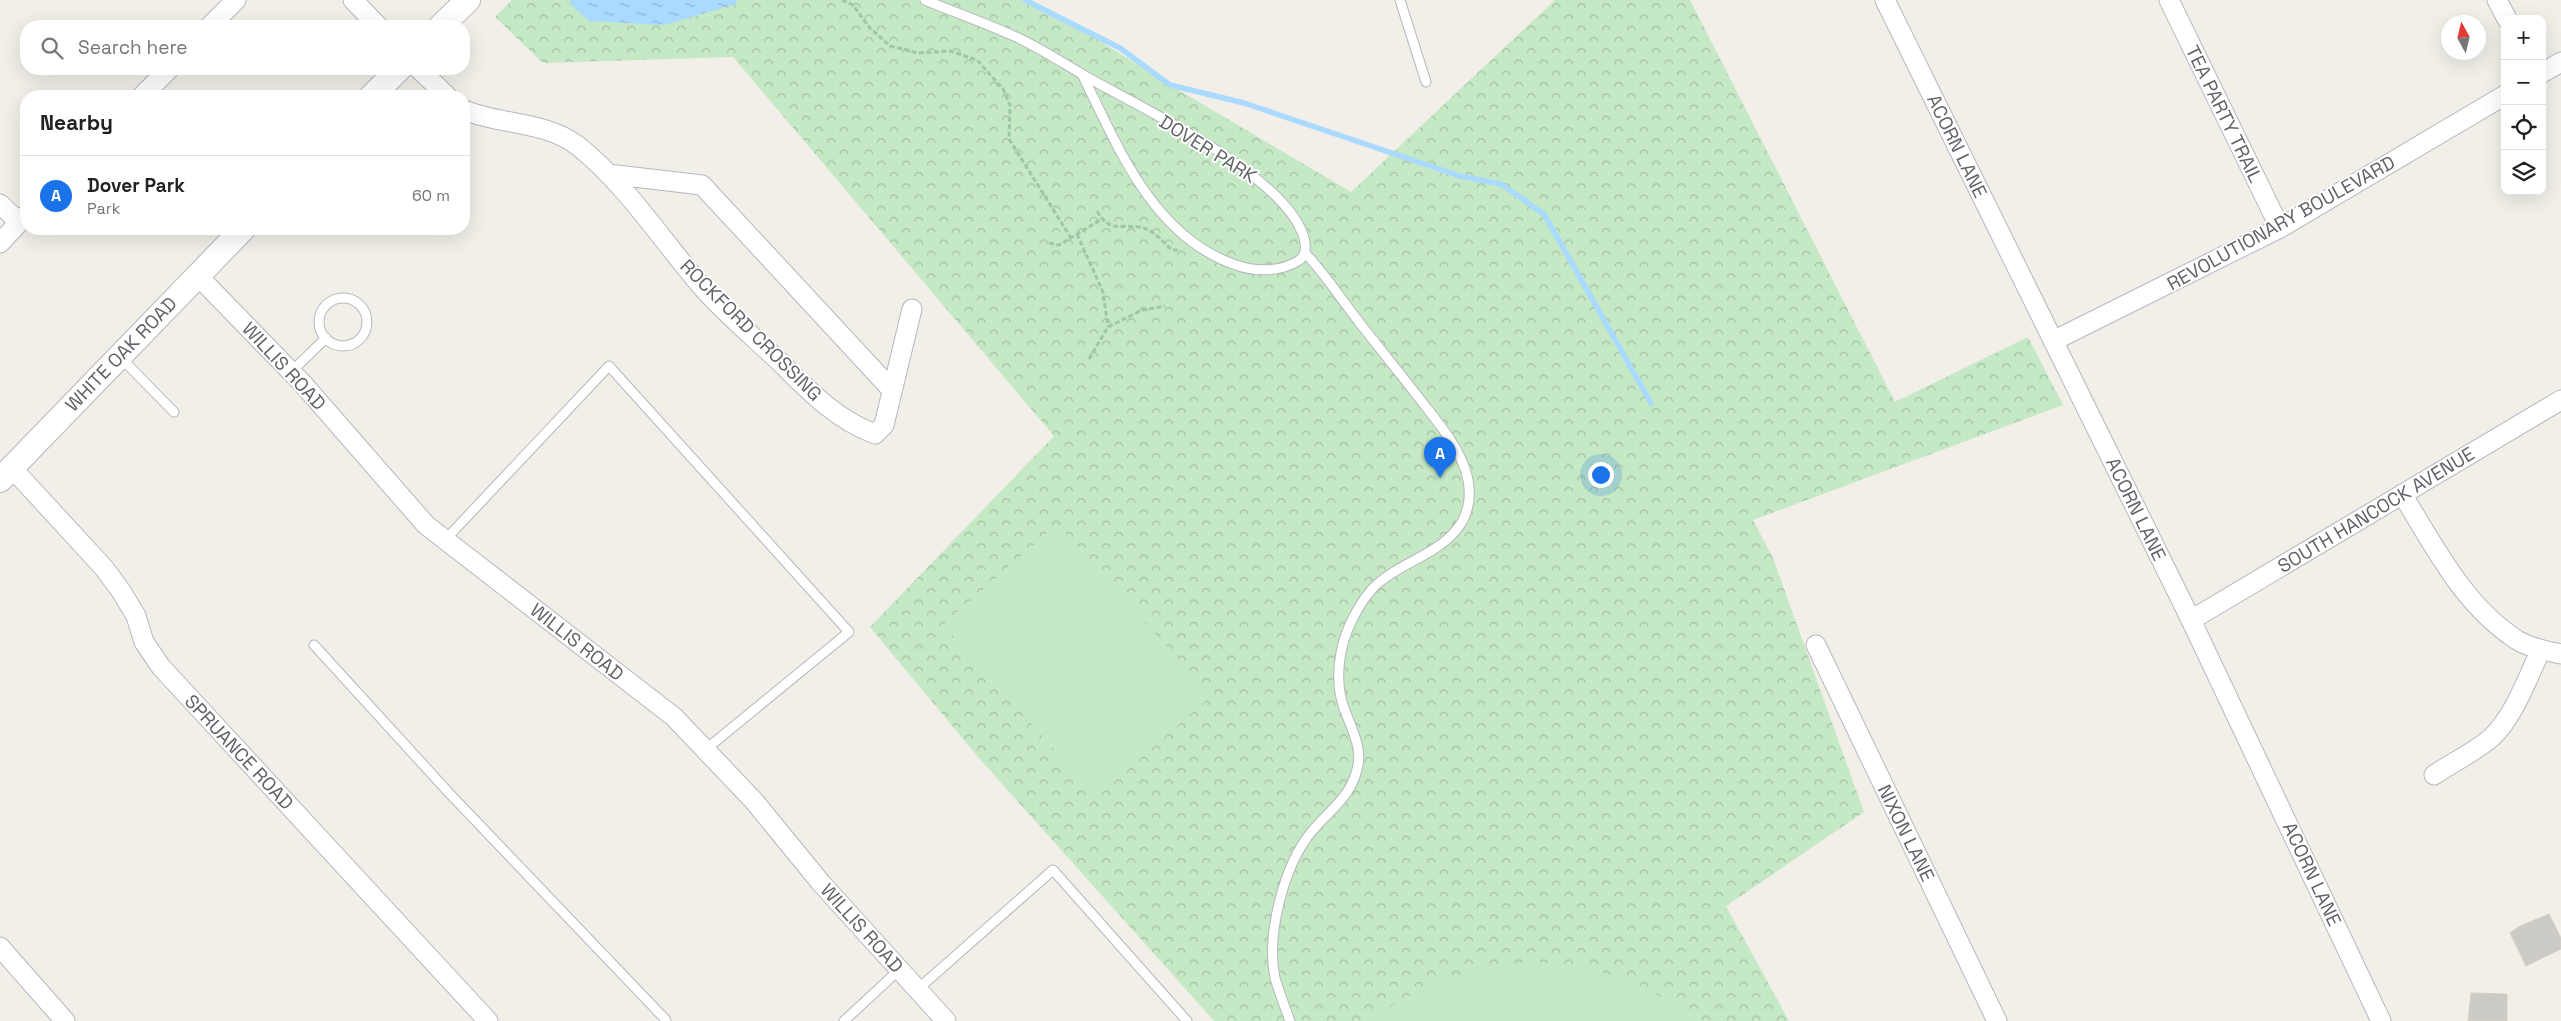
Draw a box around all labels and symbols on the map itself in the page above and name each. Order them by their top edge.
north arrow [2441,15,2486,60]
street label: TEA PARTY TRAIL [2180,41,2268,187]
street label: ACORN LANE [1921,90,1993,202]
street label: DOVER PARK [1155,109,1262,189]
street label: REVOLUTIONARY BOULEVARD [2163,150,2399,296]
street label: ROCKFORD CROSSING [675,254,827,406]
street label: WHITE OAK ROAD [60,291,182,417]
street label: WILLIS ROAD [237,316,331,416]
pin: A [1424,437,1456,478]
street label: SOUTH HANCOCK AVENUE [2273,441,2479,579]
street label: ACORN LANE [2100,453,2172,565]
your location [1588,462,1614,488]
street label: WILLIS ROAD [525,598,629,686]
street label: SPRUANCE ROAD [179,689,299,815]
street label: NIXON LANE [1872,780,1940,886]
street label: ACORN LANE [2277,818,2347,930]
street label: WILLIS ROAD [815,878,909,978]

